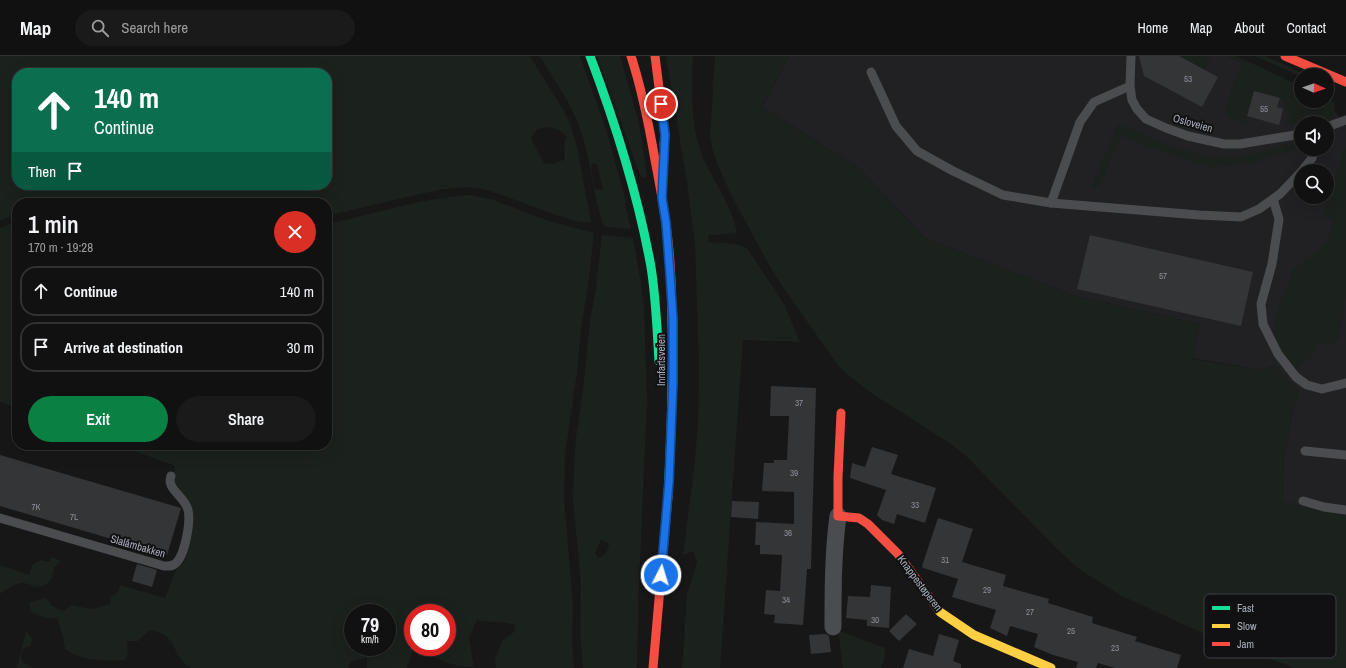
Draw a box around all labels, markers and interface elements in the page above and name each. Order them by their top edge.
search box [75,10,355,46]
text: Map [20,15,51,41]
icon: search [89,17,111,39]
text: Search here [121,17,188,38]
text: Home [1137,19,1168,37]
text: Map [1190,19,1212,37]
text: About [1234,19,1264,37]
text: Contact [1286,19,1326,37]
north arrow [1294,68,1334,108]
map controls [1294,68,1334,204]
house number: 53 [1184,73,1192,85]
text: 140 m [94,79,159,117]
icon: ahead [28,84,80,136]
pin [644,87,678,121]
icon: arrive [650,93,672,115]
house number: 55 [1260,103,1268,115]
street label: Osloveien [1172,111,1214,135]
text: Continue [94,115,154,140]
button: sound [1294,116,1334,156]
icon: arrive [64,160,86,182]
text: Then [28,161,56,182]
button: search [1294,164,1334,204]
text: 1 min [28,208,79,240]
button: close [274,211,316,253]
text: 170 m · 19:28 [28,239,93,256]
house number: 57 [1159,270,1167,282]
icon: ahead [30,280,52,302]
text: Continue [64,281,117,302]
text: 140 m [280,281,314,302]
street label: Innfartsveien [654,334,668,386]
icon: arrive [30,336,52,358]
text: Arrive at destination [64,337,183,358]
text: 30 m [287,337,314,358]
button: Exit [28,396,168,442]
button: Share [176,396,316,442]
house number: 37 [795,397,803,409]
house number: 39 [790,467,798,479]
house number: 33 [911,499,919,511]
house number: 7K [31,501,41,513]
house number: 7L [70,511,78,523]
house number: 36 [784,527,792,539]
street label: Slalåmbakken [109,531,167,561]
street label: Knappestøperen [894,552,946,614]
position arrow [640,554,682,596]
house number: 31 [941,554,949,566]
house number: 29 [983,584,991,596]
house number: 34 [782,594,790,606]
legend [1204,594,1336,658]
text: Fast [1237,601,1255,615]
speed limit sign: 80 [404,604,456,656]
house number: 27 [1026,606,1034,618]
text: 79 [361,611,379,638]
house number: 30 [871,614,879,626]
text: Slow [1237,619,1257,633]
house number: 25 [1067,625,1075,637]
text: km/h [361,633,379,646]
text: Jam [1237,637,1254,651]
house number: 23 [1111,642,1119,654]

